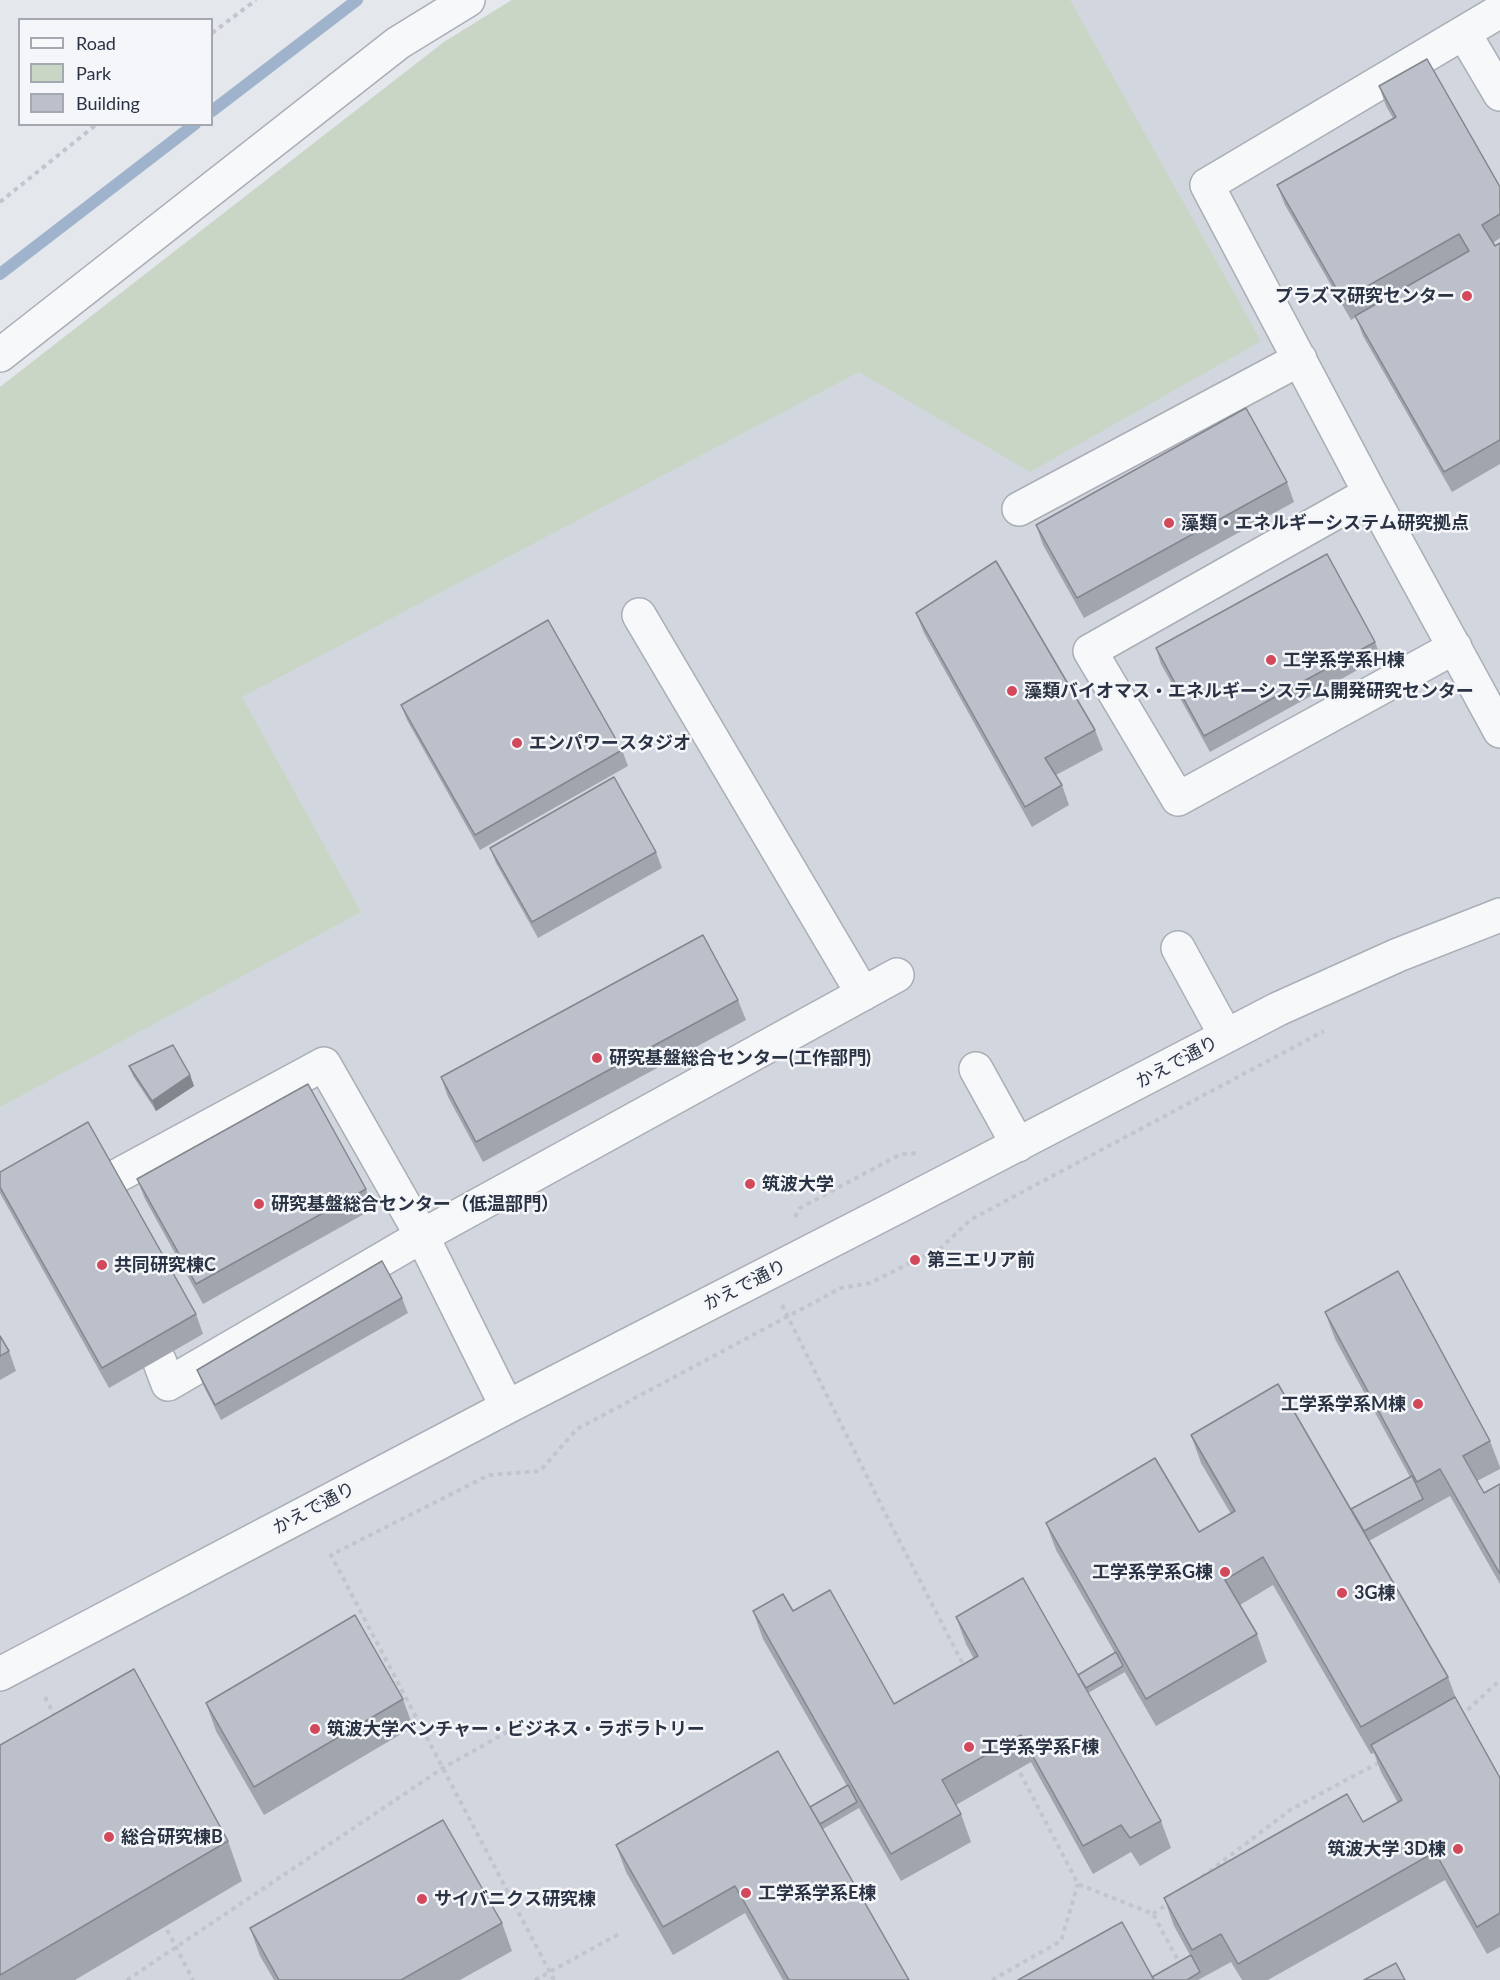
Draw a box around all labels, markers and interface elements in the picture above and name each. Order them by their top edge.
legend [18,18,213,126]
text: Road [76,32,116,54]
text: Park [76,62,111,84]
text: Building [76,92,140,114]
place label: プラズマ研究センター [1275,285,1455,307]
marker: プラズマ研究センター [1460,289,1474,303]
place label: 藻類・エネルギーシステム研究拠点 [1181,512,1469,534]
marker: 藻類・エネルギーシステム研究拠点 [1162,516,1176,530]
place label: 工学系学系H棟 [1283,649,1405,671]
marker: 工学系学系H棟 [1264,653,1278,667]
place label: 藻類バイオマス・エネルギーシステム開発研究センター [1024,680,1474,702]
marker: 藻類バイオマス・エネルギーシステム開発研究センター [1005,684,1019,698]
place label: エンパワースタジオ [529,732,691,754]
marker: エンパワースタジオ [510,736,524,750]
street label: かえで通り [1132,1031,1222,1093]
place label: 研究基盤総合センター(工作部門) [609,1047,871,1069]
marker: 研究基盤総合センター(工作部門) [590,1051,604,1065]
place label: 筑波大学 [762,1173,834,1195]
marker: 筑波大学 [743,1177,757,1191]
place label: 研究基盤総合センター（低温部門） [271,1193,559,1215]
marker: 研究基盤総合センター（低温部門） [252,1197,266,1211]
place label: 第三エリア前 [927,1249,1035,1271]
marker: 第三エリア前 [908,1253,922,1267]
place label: 共同研究棟C [114,1254,216,1276]
street label: かえで通り [700,1255,790,1315]
marker: 共同研究棟C [95,1258,109,1272]
place label: 工学系学系M棟 [1281,1393,1406,1415]
marker: 工学系学系M棟 [1411,1397,1425,1411]
street label: かえで通り [269,1477,359,1539]
place label: 工学系学系G棟 [1092,1561,1213,1583]
marker: 工学系学系G棟 [1218,1565,1232,1579]
place label: 3G棟 [1354,1582,1396,1604]
marker: 3G棟 [1335,1586,1349,1600]
place label: 筑波大学ベンチャー・ビジネス・ラボラトリー [327,1718,705,1740]
marker: 筑波大学ベンチャー・ビジネス・ラボラトリー [308,1722,322,1736]
place label: 工学系学系F棟 [981,1736,1099,1758]
marker: 工学系学系F棟 [962,1740,976,1754]
place label: 総合研究棟B [121,1826,223,1848]
marker: 総合研究棟B [102,1830,116,1844]
place label: 筑波大学 3D棟 [1327,1838,1446,1860]
marker: 筑波大学 3D棟 [1451,1842,1465,1856]
place label: 工学系学系E棟 [758,1882,876,1904]
marker: 工学系学系E棟 [739,1886,753,1900]
place label: サイバニクス研究棟 [434,1888,596,1910]
marker: サイバニクス研究棟 [415,1892,429,1906]

